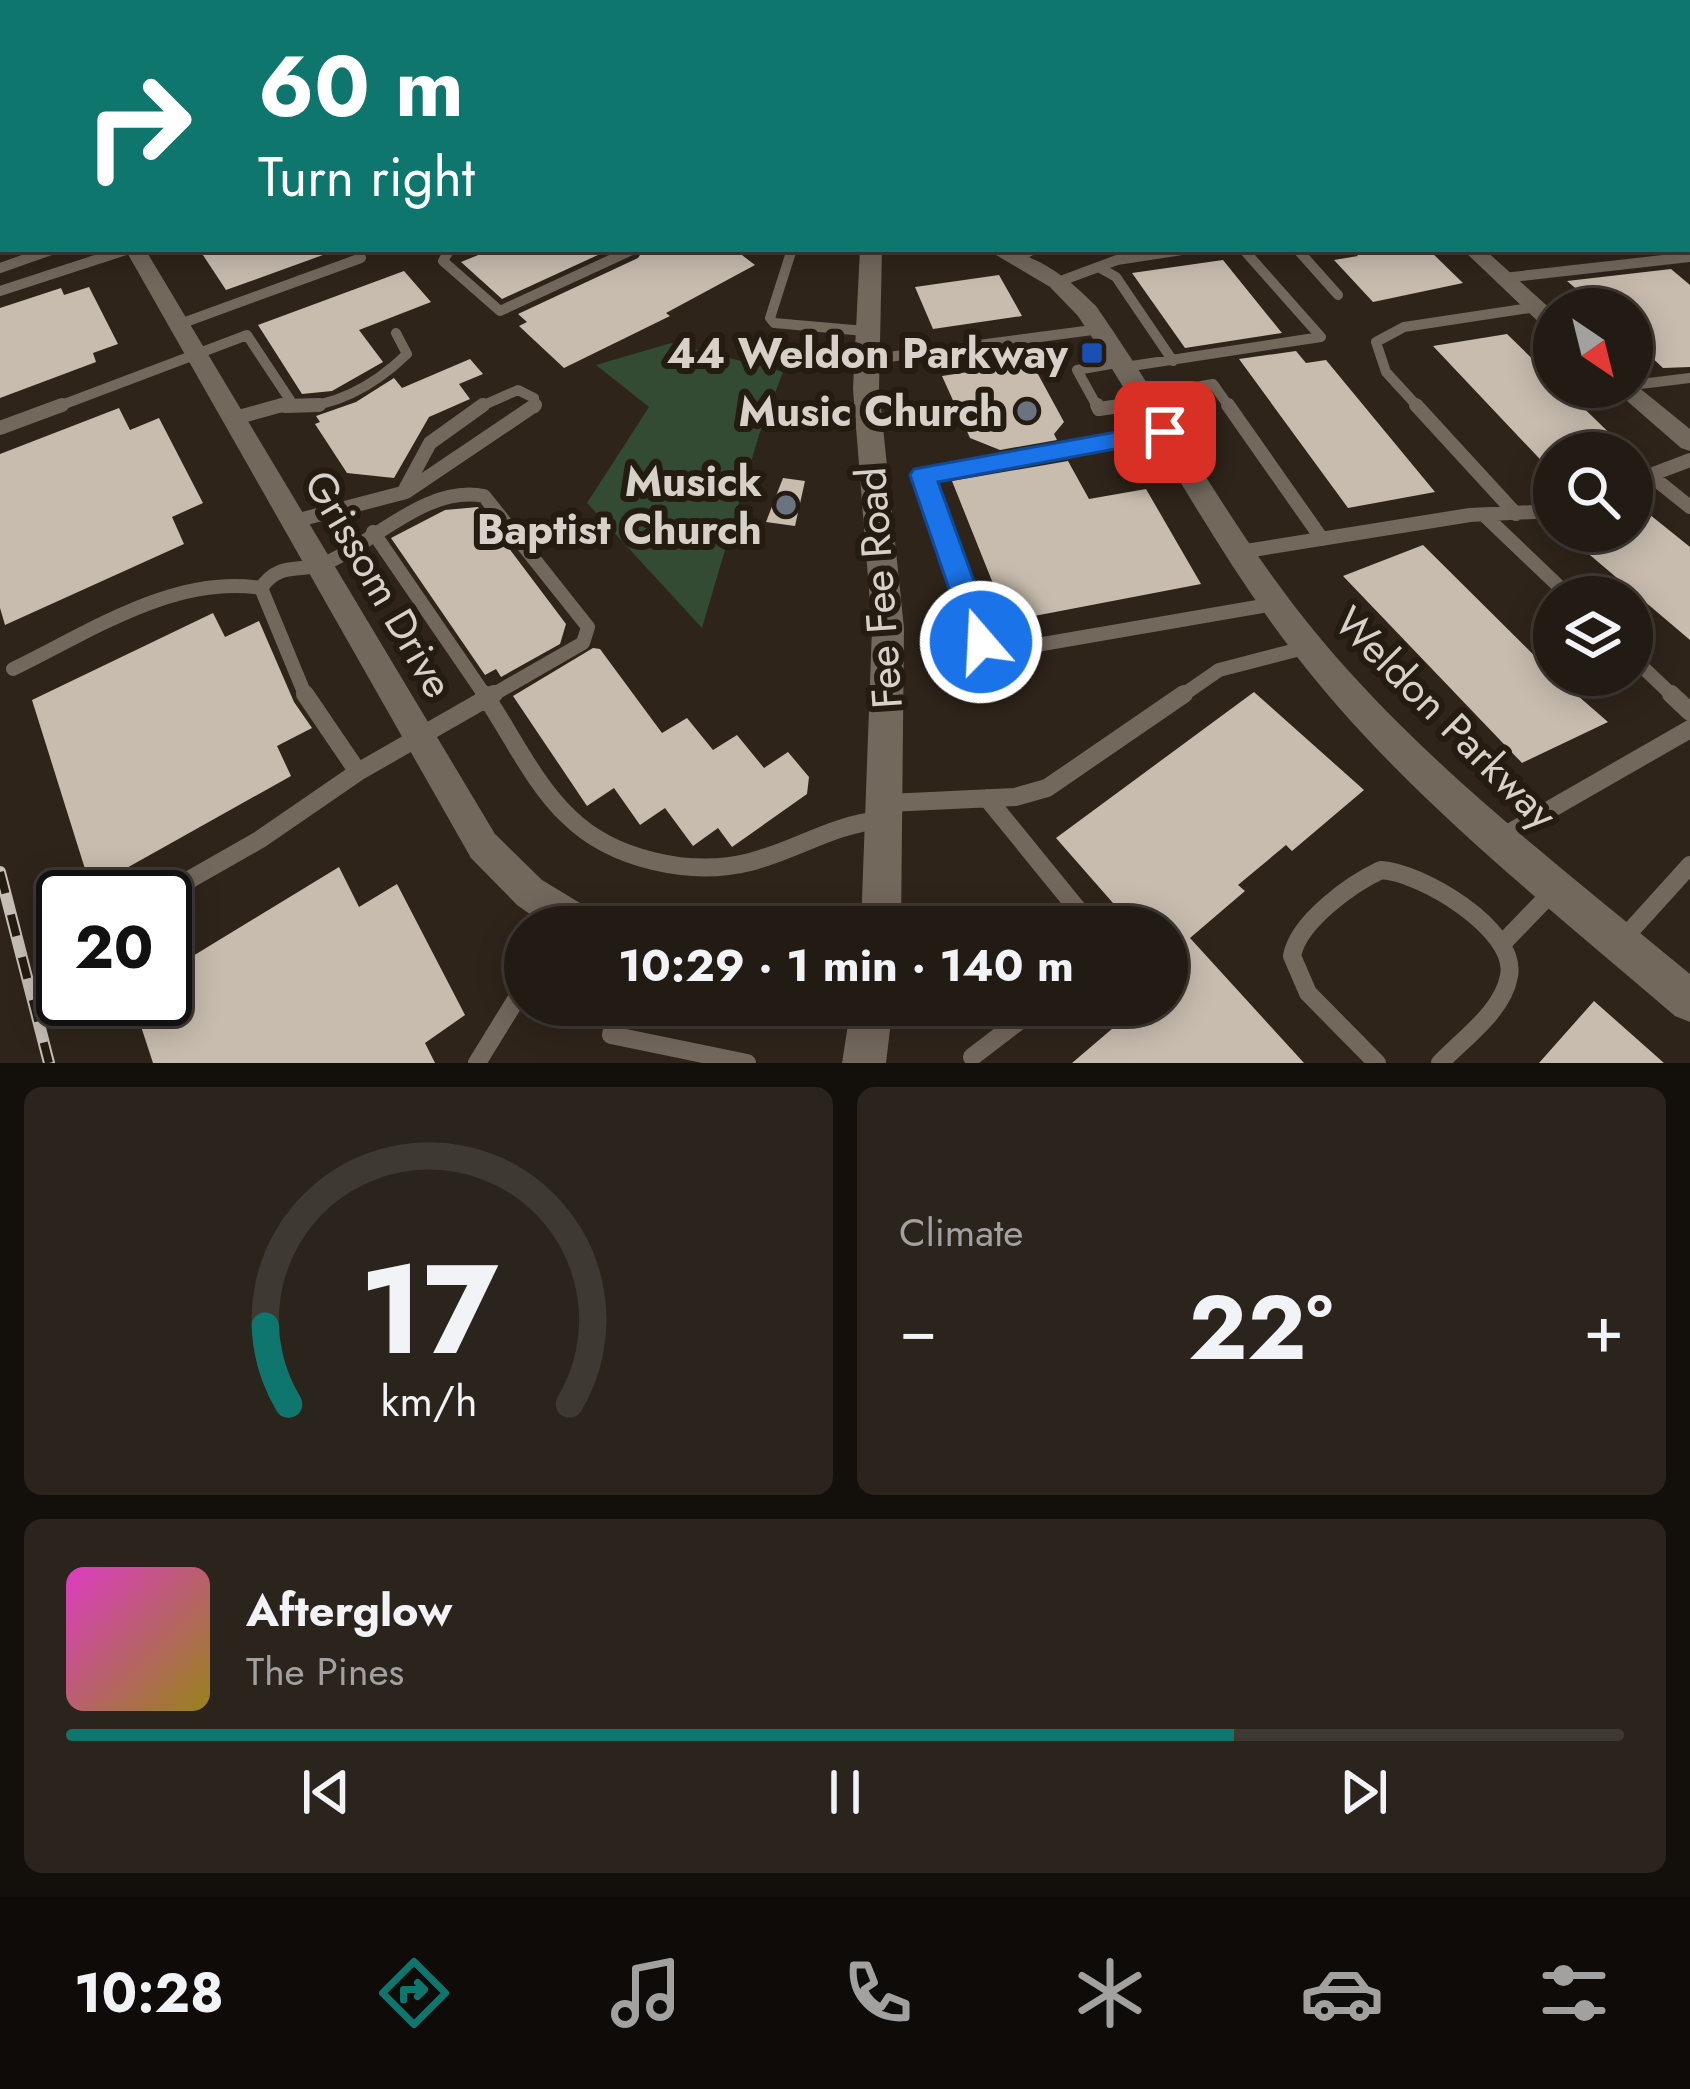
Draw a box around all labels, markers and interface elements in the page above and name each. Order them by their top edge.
text: 60 m [258,26,464,148]
icon: right [60,48,216,204]
text: Turn right [258,138,475,216]
north arrow [1533,288,1653,408]
map controls [1533,288,1653,696]
place label: 44 Weldon Parkway [667,323,1069,384]
marker: 44 Weldon Parkway [1079,340,1105,366]
place label: Music Church [739,381,1003,442]
pin [1114,381,1216,483]
marker: Music Church [1014,398,1040,424]
icon: arrive [1132,399,1198,465]
button: search [1533,432,1653,552]
place label: Musick Baptist Church [477,451,762,560]
street label: Grissom Drive [289,459,469,709]
street label: Fee Fee Road [840,465,918,711]
marker: Musick Baptist Church [773,492,799,518]
button: layers [1533,576,1653,696]
position arrow [918,579,1044,705]
street label: Weldon Parkway [1321,593,1572,844]
speed limit sign: 20 [36,870,192,1026]
text: 10:29 · 1 min · 140 m [618,933,1074,998]
text: Climate [899,1204,1023,1261]
text: 17 [359,1219,498,1400]
text: 22° [1188,1263,1333,1393]
text: − [899,1281,938,1377]
text: + [1583,1281,1624,1377]
text: km/h [380,1370,477,1432]
text: Afterglow [246,1578,452,1643]
text: The Pines [246,1643,404,1700]
icon: previous [293,1759,359,1825]
icon: pause [812,1759,878,1825]
icon: next [1331,1759,1397,1825]
icon: directions [372,1951,456,2035]
icon: music [604,1951,688,2035]
icon: phone [836,1951,920,2035]
icon: climate [1068,1951,1152,2035]
icon: car [1300,1951,1384,2035]
icon: filters [1532,1951,1616,2035]
text: 10:28 [74,1954,224,2032]

